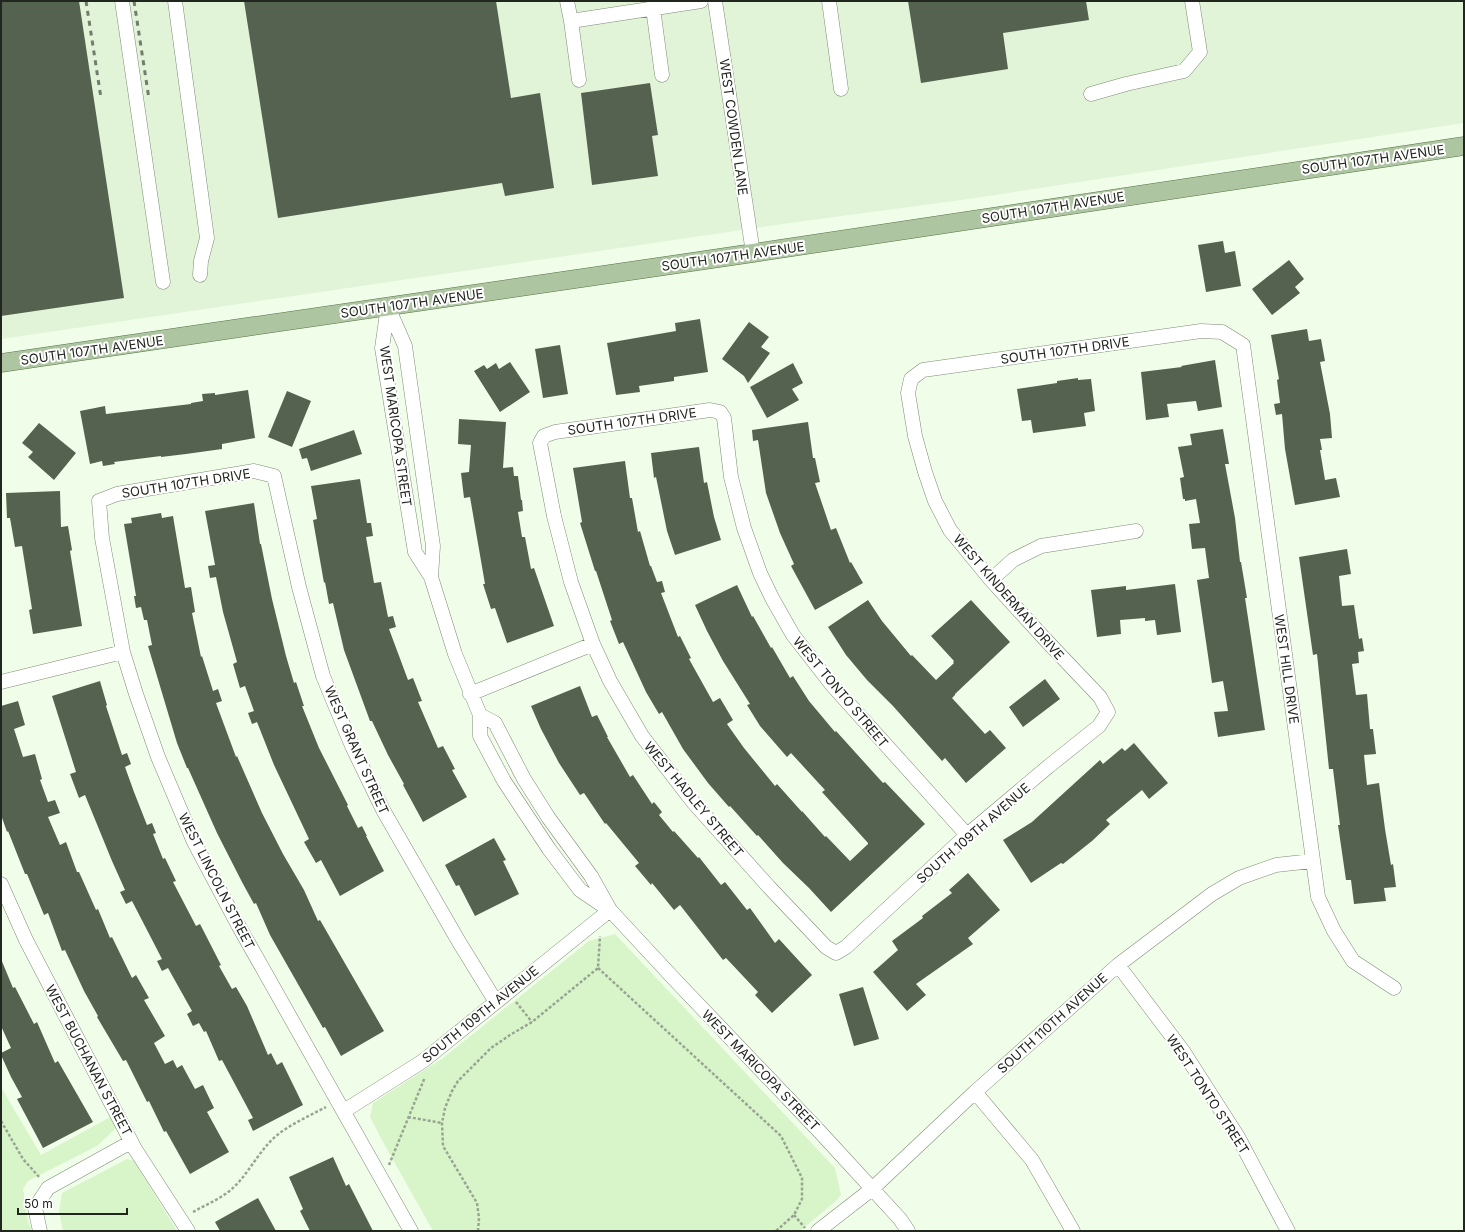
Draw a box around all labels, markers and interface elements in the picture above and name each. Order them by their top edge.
street label: WEST COWDEN LANE [716,58,752,196]
street label: SOUTH 107TH AVENUE [1301,141,1445,177]
street label: SOUTH 107TH AVENUE [981,188,1125,226]
street label: SOUTH 107TH AVENUE [661,238,805,274]
street label: SOUTH 107TH AVENUE [340,285,484,321]
street label: SOUTH 107TH AVENUE [20,332,164,368]
street label: SOUTH 107TH DRIVE [1000,333,1130,367]
street label: WEST MARICOPA STREET [377,345,415,507]
street label: SOUTH 107TH DRIVE [567,404,697,438]
street label: SOUTH 107TH DRIVE [121,465,251,501]
street label: WEST KINDERMAN DRIVE [950,531,1068,663]
street label: WEST HILL DRIVE [1271,613,1303,725]
street label: WEST TONTO STREET [790,633,892,751]
street label: WEST GRANT STREET [321,683,393,817]
street label: WEST HADLEY STREET [641,738,747,860]
street label: SOUTH 109TH AVENUE [913,779,1033,887]
street label: WEST LINCOLN STREET [176,810,258,952]
street label: SOUTH 109TH AVENUE [419,962,541,1066]
street label: SOUTH 110TH AVENUE [994,969,1110,1077]
street label: WEST BUCHANAN STREET [42,982,136,1138]
street label: WEST MARICOPA STREET [699,1006,823,1134]
street label: WEST TONTO STREET [1163,1031,1253,1157]
scale bar [18,1190,127,1216]
text: 50 m [24,1196,53,1211]

